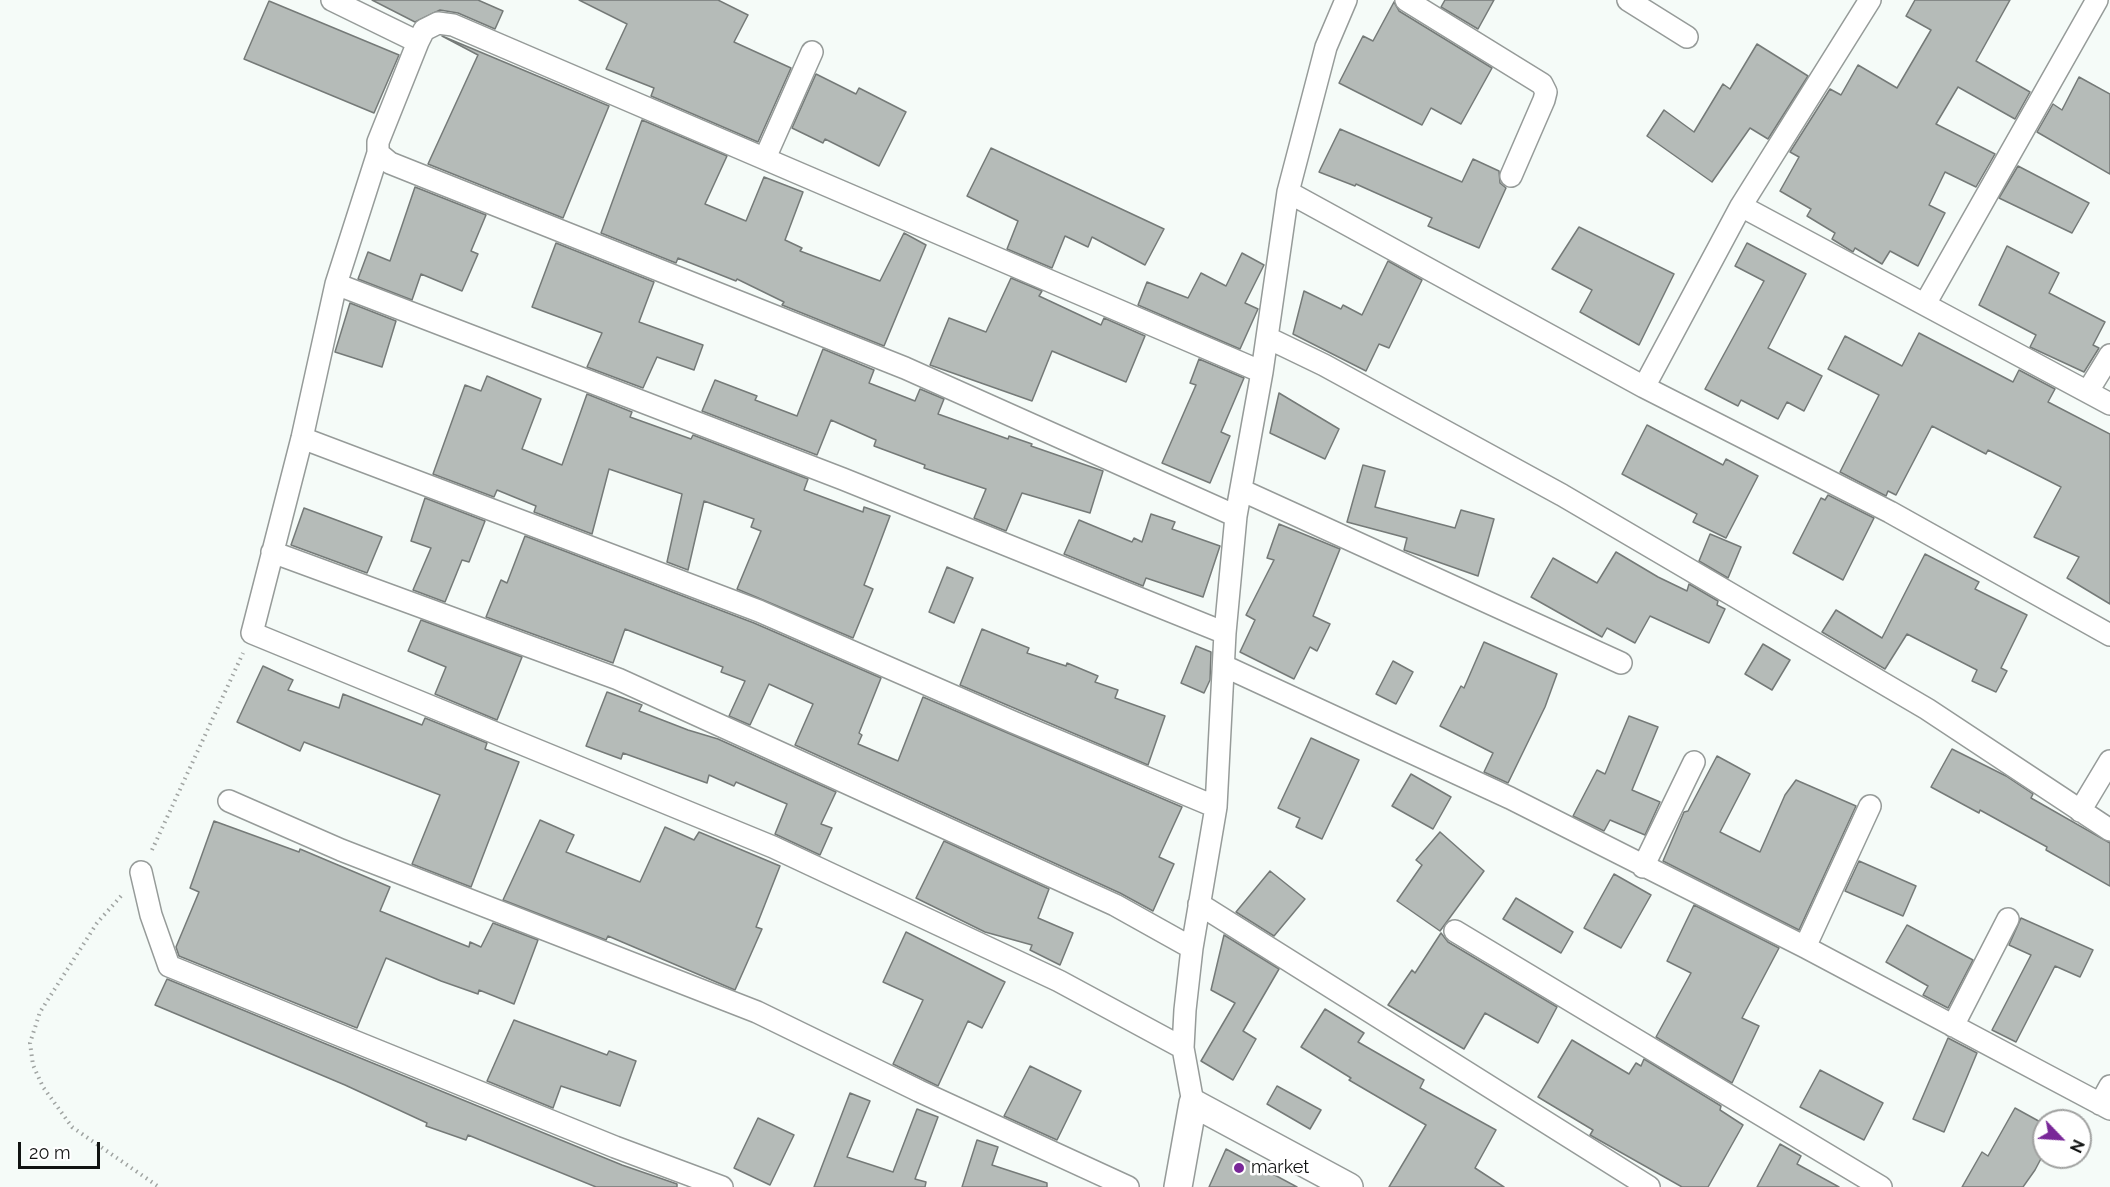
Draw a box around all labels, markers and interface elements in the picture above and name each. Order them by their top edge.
north arrow [2032,1109,2092,1169]
scale bar [21,1130,104,1168]
text: N [2066,1136,2088,1156]
text: 20 m [29,1142,71,1163]
place label: market [1251,1157,1309,1179]
marker: market [1232,1161,1246,1175]

